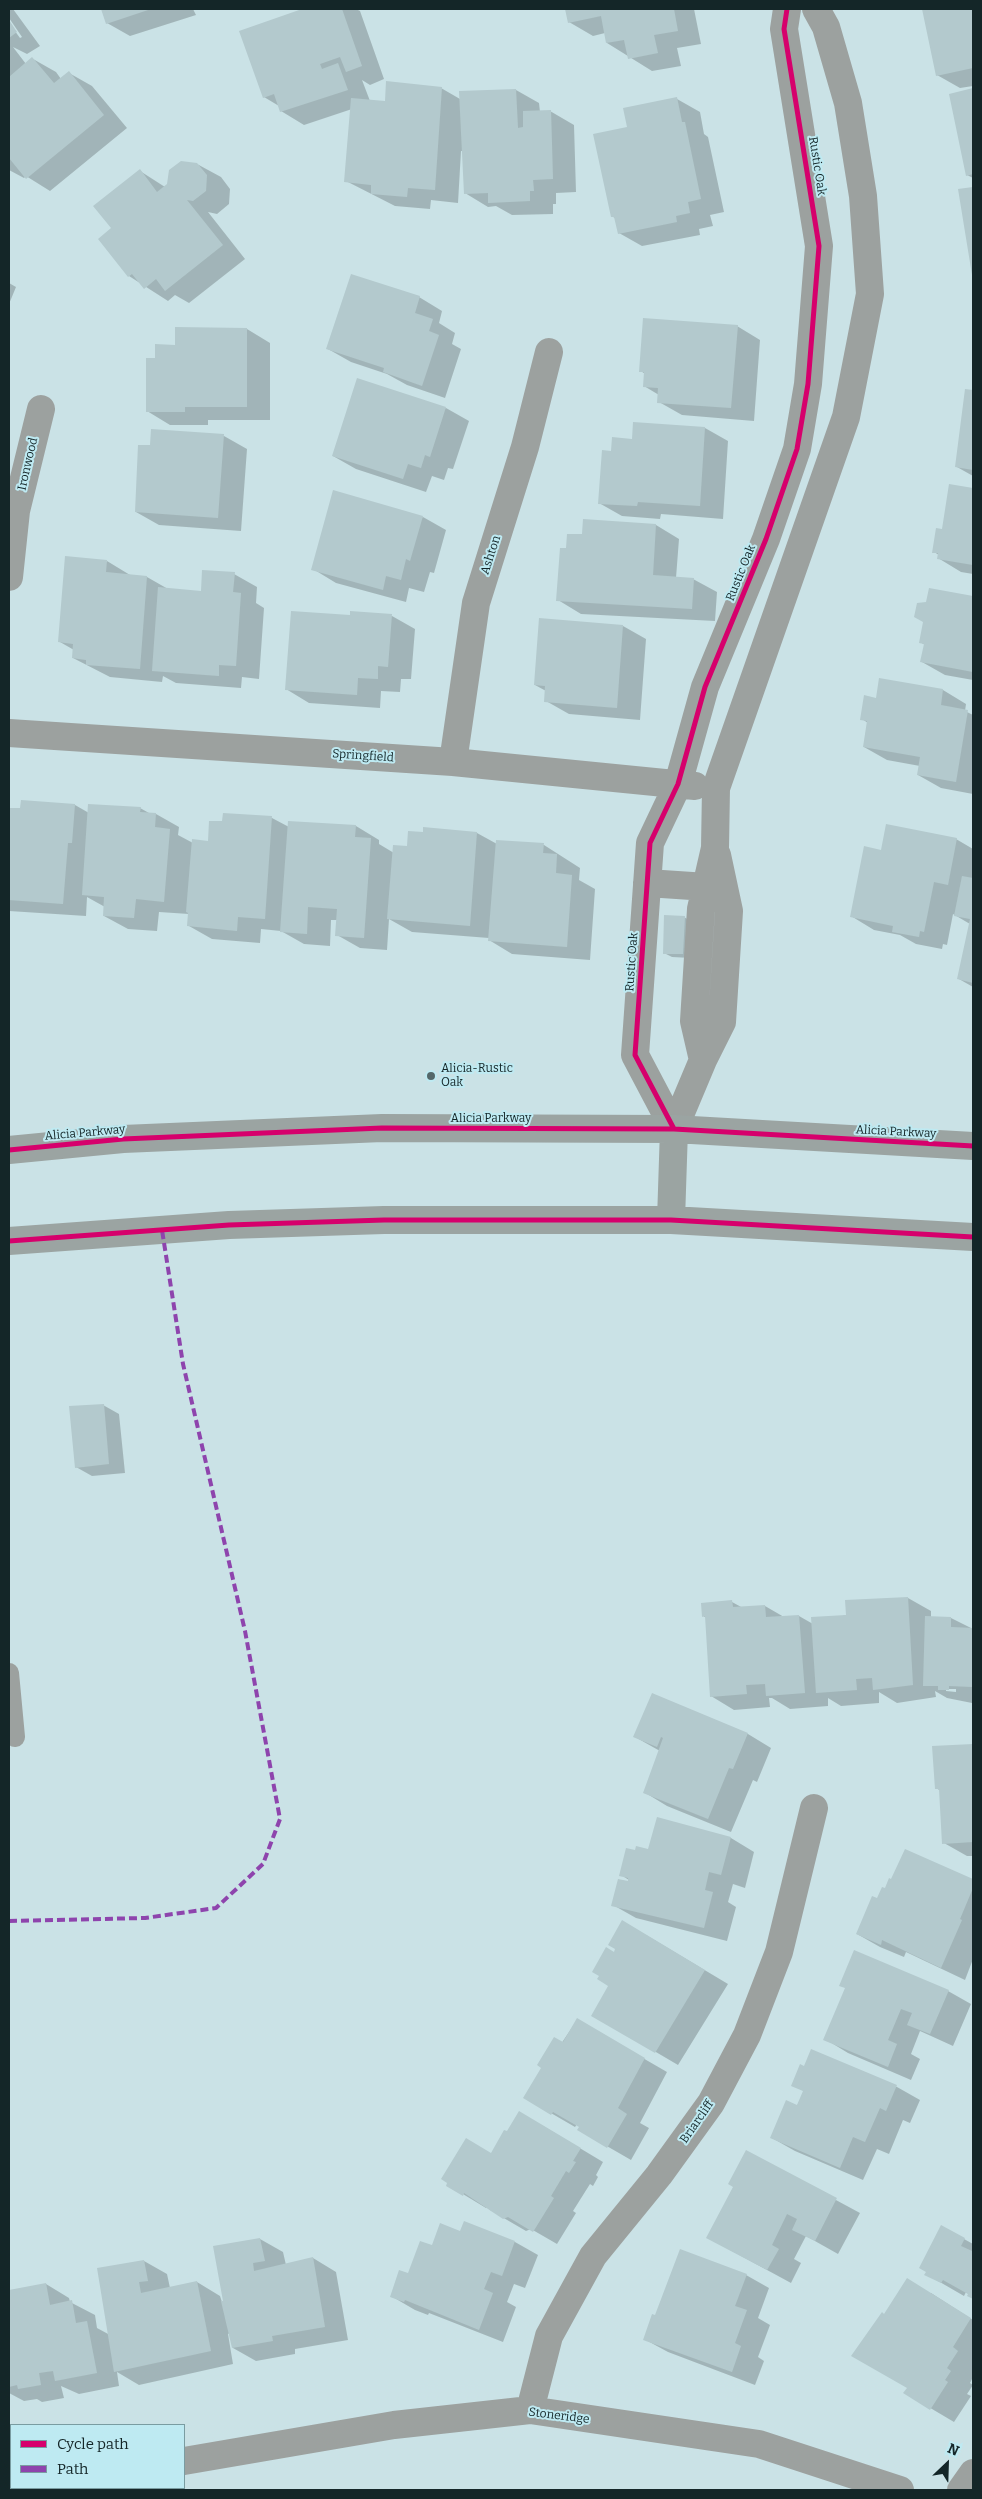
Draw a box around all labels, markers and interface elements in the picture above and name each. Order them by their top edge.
street label: Rustic Oak [805,136,829,196]
street label: Ironwood [15,436,41,492]
street label: Ashton [478,534,504,576]
street label: Rustic Oak [723,543,759,603]
street label: Springfield [332,747,394,765]
street label: Rustic Oak [623,932,641,992]
place label: Alicia-Rustic Oak [441,1062,513,1090]
marker: Alicia-Rustic Oak [425,1070,437,1082]
street label: Alicia Parkway [451,1112,531,1126]
street label: Alicia Parkway [44,1122,126,1144]
street label: Alicia Parkway [855,1123,937,1141]
street label: Briarcliff [677,2098,717,2146]
street label: Stoneridge [528,2405,590,2427]
legend [10,2424,185,2489]
text: Cycle path [57,2435,129,2453]
north arrow [922,2439,972,2489]
text: N [945,2440,962,2460]
text: Path [57,2460,88,2478]

